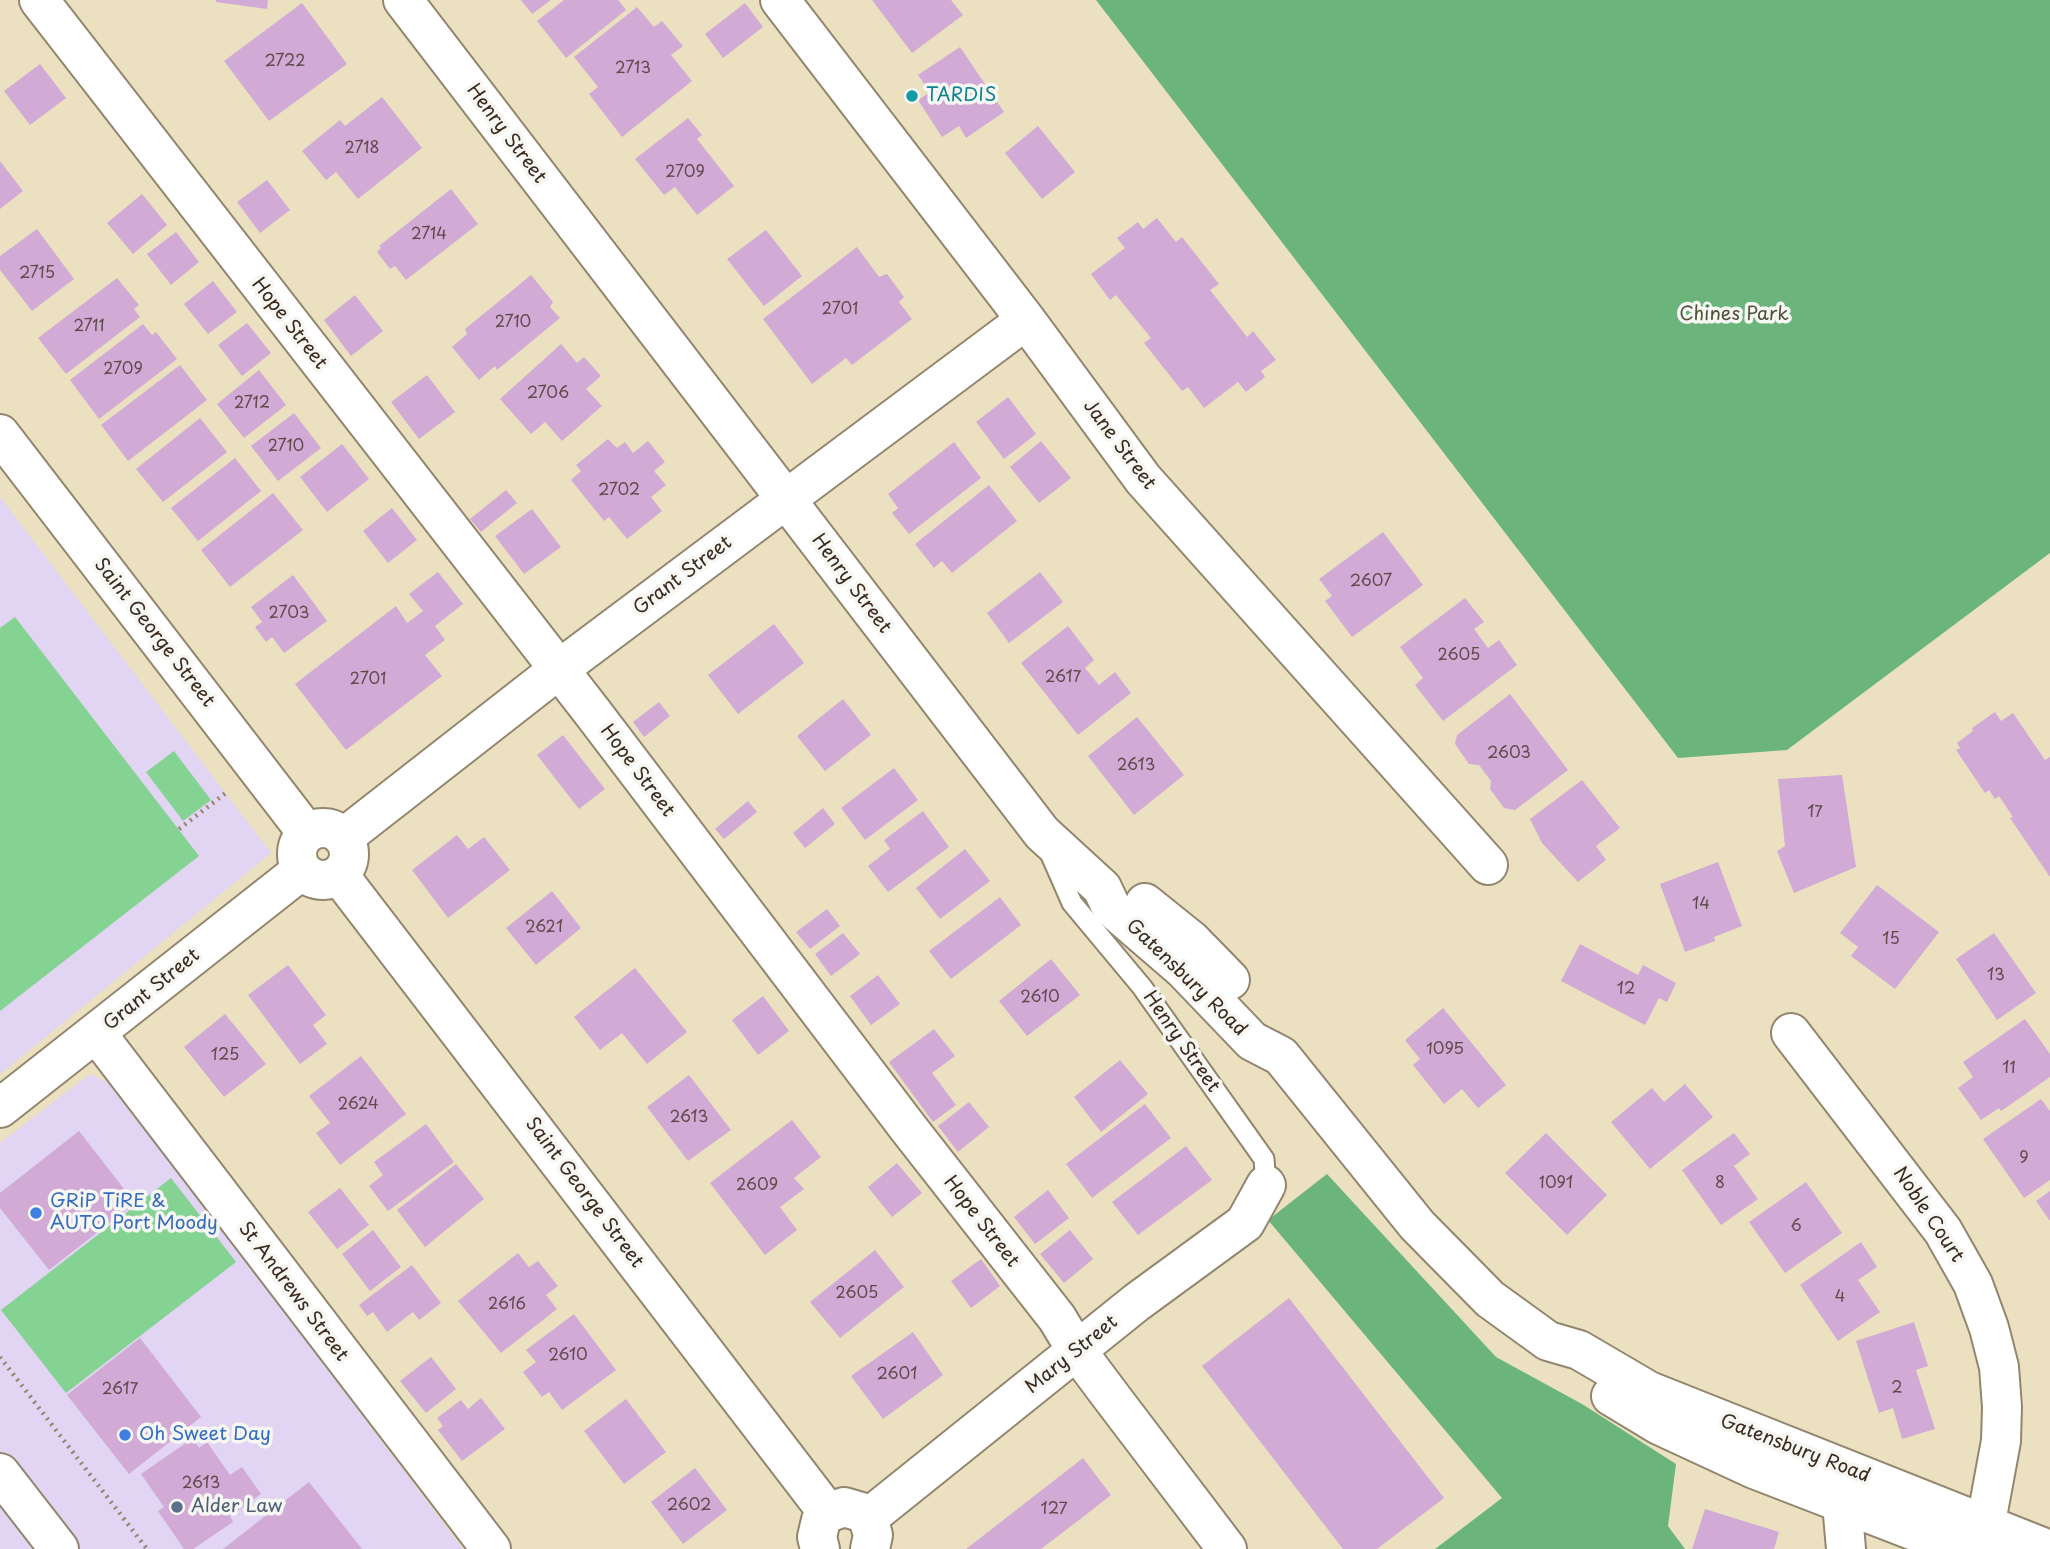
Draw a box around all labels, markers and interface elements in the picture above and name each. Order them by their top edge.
house number: 2722 [264,52,306,72]
house number: 2713 [615,59,651,79]
street label: Henry Street [461,80,551,188]
place label: TARDIS [926,85,996,107]
marker: TARDIS [904,88,920,104]
house number: 2718 [345,139,379,159]
house number: 2709 [665,163,705,183]
house number: 2714 [411,225,447,245]
house number: 2715 [19,264,55,284]
street label: Hope Street [246,274,332,374]
house number: 2701 [822,300,858,320]
park label: Chines Park [1679,304,1789,326]
house number: 2710 [495,313,531,333]
house number: 2711 [73,317,105,337]
house number: 2709 [103,360,143,380]
house number: 2706 [527,384,569,404]
house number: 2712 [234,394,270,414]
street label: Jane Street [1078,395,1160,495]
house number: 2710 [268,437,304,457]
house number: 2702 [598,481,640,501]
street label: Henry Street [806,530,896,638]
street label: Grant Street [629,532,737,620]
street label: Saint George Street [89,554,219,712]
house number: 2607 [1350,572,1392,592]
house number: 2703 [269,604,309,624]
house number: 2605 [1438,646,1480,666]
house number: 2617 [1045,668,1081,688]
house number: 2701 [350,670,386,690]
street label: Hope Street [595,720,679,822]
house number: 2603 [1487,744,1531,764]
house number: 2613 [1117,756,1155,776]
house number: 17 [1807,803,1823,823]
house number: 14 [1692,895,1710,915]
street label: Gatensbury Road [1121,915,1251,1041]
house number: 2621 [525,918,563,938]
house number: 15 [1882,930,1900,950]
street label: Grant Street [99,944,205,1036]
house number: 13 [1987,966,2005,986]
house number: 12 [1617,980,1635,1000]
street label: Henry Street [1138,987,1224,1097]
house number: 2610 [1020,988,1060,1008]
house number: 1095 [1426,1040,1464,1060]
house number: 125 [211,1046,239,1066]
house number: 11 [2002,1059,2016,1079]
house number: 2624 [337,1095,379,1115]
house number: 2613 [670,1108,708,1128]
street label: Saint George Street [520,1113,648,1273]
house number: 9 [2019,1149,2029,1169]
street label: Noble Court [1888,1163,1968,1267]
street label: Hope Street [938,1172,1024,1272]
house number: 1091 [1539,1174,1573,1194]
house number: 8 [1715,1174,1725,1194]
house number: 2609 [736,1176,778,1196]
place label: GRiP TiRE & AUTO Port Moody [50,1191,218,1235]
marker: GRiP TiRE & AUTO Port Moody [28,1205,44,1221]
house number: 6 [1790,1217,1802,1237]
street label: St Andrews Street [233,1218,353,1366]
house number: 2605 [836,1284,878,1304]
house number: 4 [1835,1288,1845,1308]
house number: 2616 [488,1295,526,1315]
street label: Mary Street [1021,1311,1123,1399]
house number: 2610 [548,1346,588,1366]
house number: 2601 [877,1365,917,1385]
house number: 2 [1891,1379,1903,1399]
house number: 2617 [102,1380,138,1400]
street label: Gatensbury Road [1717,1410,1873,1488]
place label: Oh Sweet Day [139,1424,271,1446]
marker: Oh Sweet Day [117,1427,133,1443]
house number: 2613 [182,1474,220,1494]
place label: Alder Law [191,1496,283,1518]
house number: 2602 [667,1496,711,1516]
marker: Alder Law [169,1499,185,1515]
house number: 127 [1040,1500,1068,1520]

